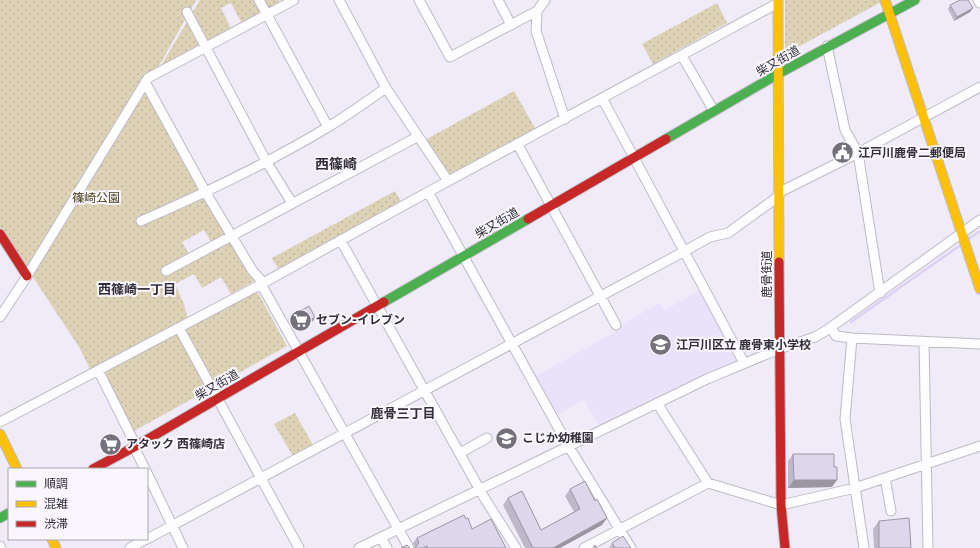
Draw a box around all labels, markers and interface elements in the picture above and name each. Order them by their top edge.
street label: 柴又街道 [754,43,802,79]
public building icon: 江戸川鹿骨二郵便局 [829,140,855,166]
place label: 江戸川鹿骨二郵便局 [858,146,966,160]
district label: 西篠崎 [315,156,357,172]
park label: 篠崎公園 [72,191,120,205]
street label: 柴又街道 [473,205,521,241]
street label: 鹿骨街道 [760,250,774,298]
district label: 西篠崎一丁目 [98,282,176,297]
supermarket icon: セブン-イレブン [288,307,314,333]
place label: セブン-イレブン [316,313,405,327]
school or university icon: 江戸川区立 鹿骨東小学校 [648,332,674,358]
place label: 江戸川区立 鹿骨東小学校 [676,338,811,352]
street label: 柴又街道 [193,367,241,403]
district label: 鹿骨三丁目 [370,406,436,421]
school or university icon: こじか幼稚園 [493,425,519,451]
supermarket icon: アタック 西篠崎店 [97,431,123,457]
place label: こじか幼稚園 [522,431,594,445]
place label: アタック 西篠崎店 [126,437,225,451]
legend [8,468,148,540]
text: 順調 [44,477,68,491]
text: 混雑 [44,497,68,511]
text: 渋滞 [44,517,68,531]

